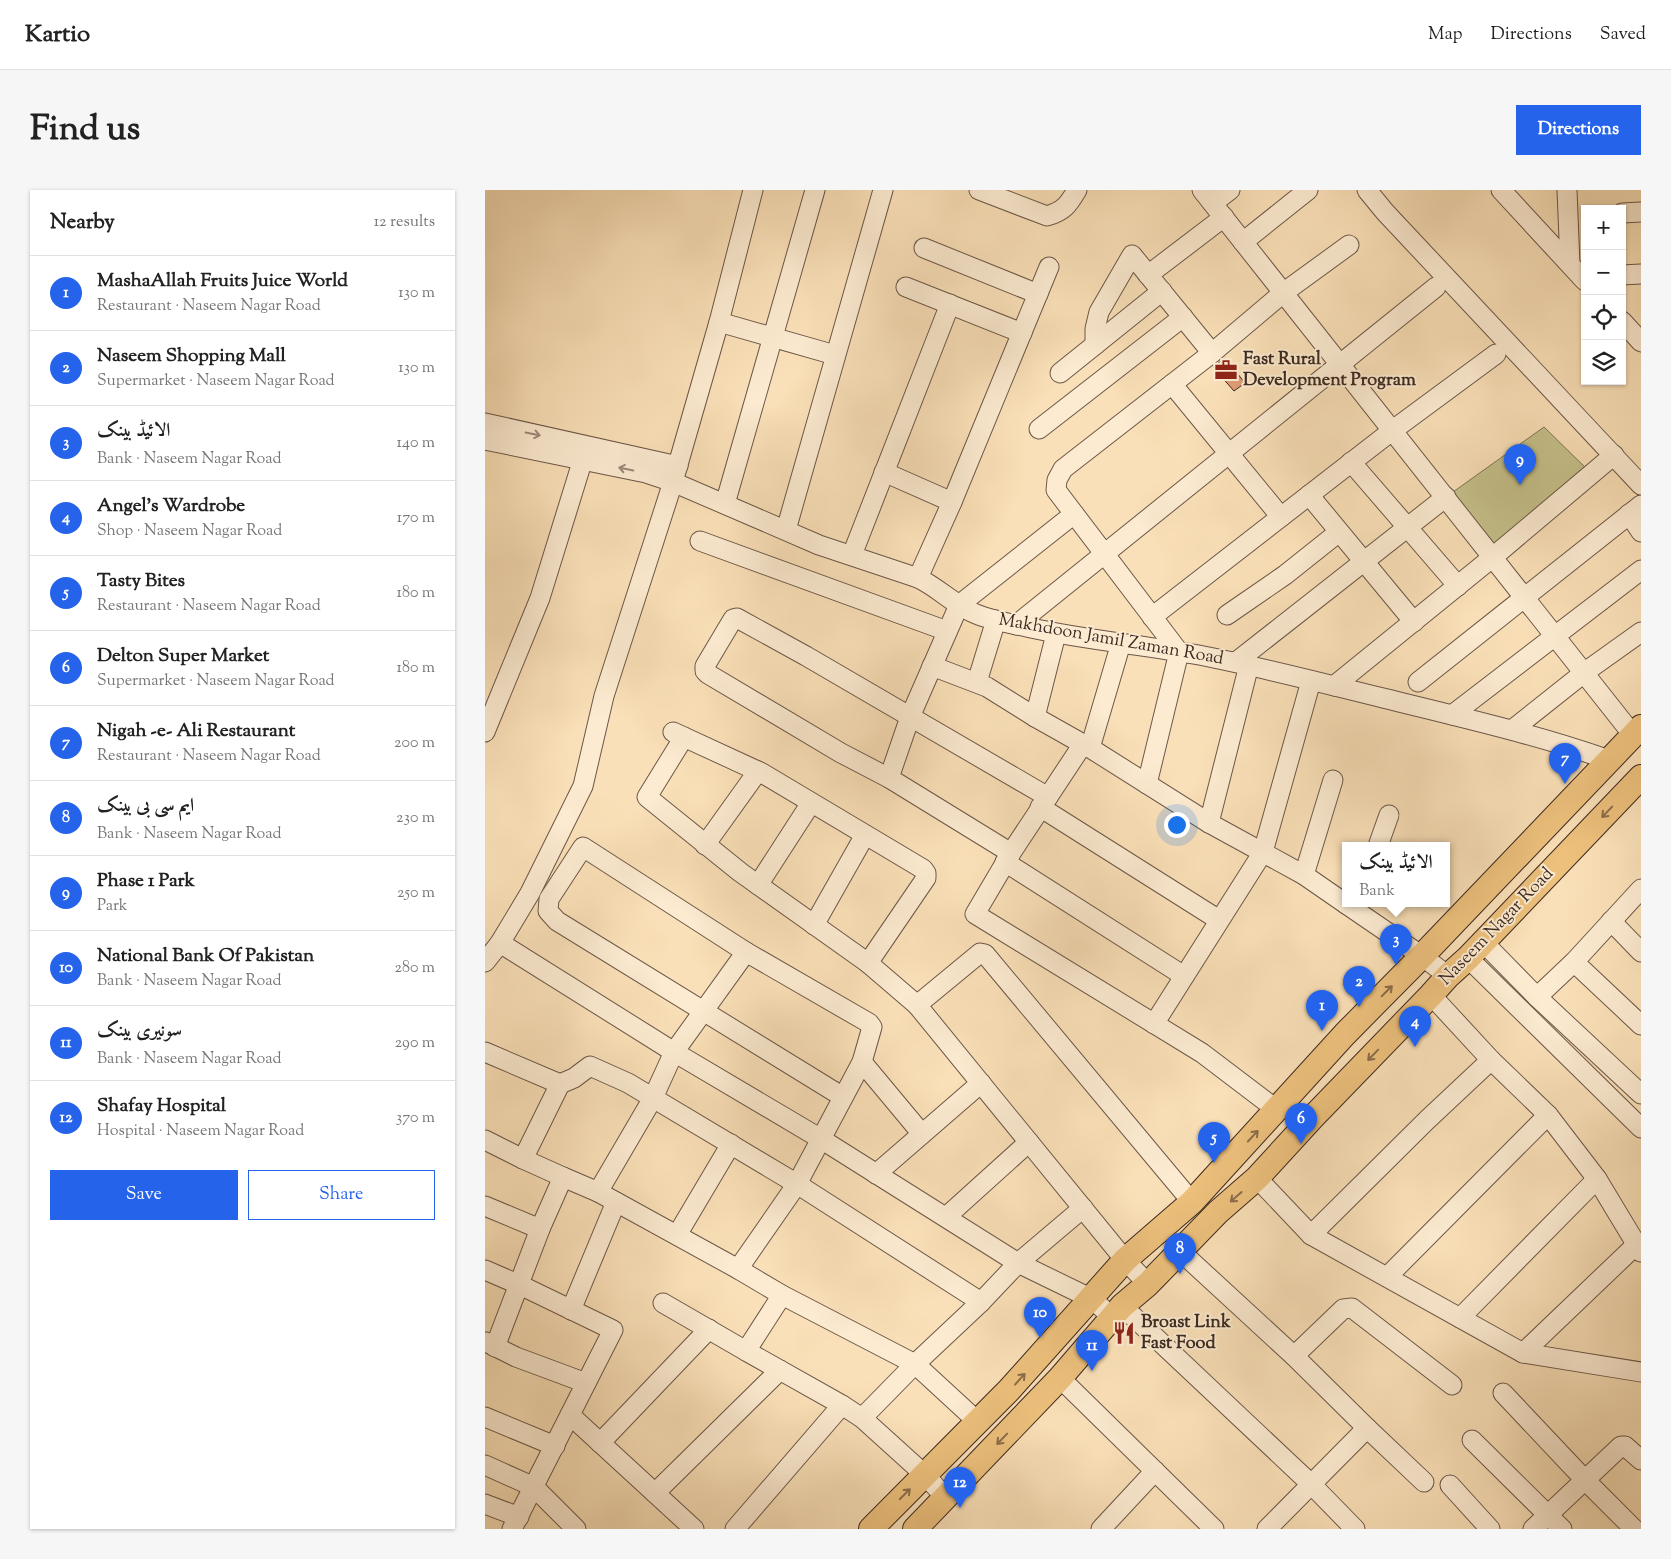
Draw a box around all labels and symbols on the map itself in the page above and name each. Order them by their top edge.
place label: Fast Rural Development Program [1243,347,1416,394]
office icon: Fast Rural Development Program [1213,357,1239,383]
one-way arrow [524,430,540,439]
pin: 9 [1504,444,1536,485]
one-way arrow [619,464,635,473]
street label: Makhdoon Jamil Zaman Road [996,607,1226,673]
pin: 7 [1549,743,1581,784]
one-way arrow [1601,806,1613,819]
your location [1164,812,1190,838]
street label: Naseem Nagar Road [1434,862,1560,992]
pin: 3 [1380,924,1412,965]
pin: 2 [1343,966,1375,1007]
one-way arrow [1381,986,1393,998]
pin: 1 [1306,990,1338,1031]
pin: 4 [1399,1006,1431,1047]
one-way arrow [1367,1049,1379,1061]
pin: 6 [1285,1103,1317,1144]
pin: 5 [1198,1122,1230,1163]
one-way arrow [1247,1129,1259,1142]
one-way arrow [1229,1191,1242,1203]
pin: 8 [1164,1233,1196,1274]
pin: 10 [1024,1297,1056,1338]
place label: Broast Link Fast Food [1141,1310,1231,1357]
restaurant icon: Broast Link Fast Food [1111,1320,1137,1346]
pin: 11 [1076,1330,1108,1371]
one-way arrow [1014,1373,1025,1386]
one-way arrow [996,1433,1008,1446]
pin: 12 [944,1467,976,1508]
one-way arrow [899,1488,911,1501]

